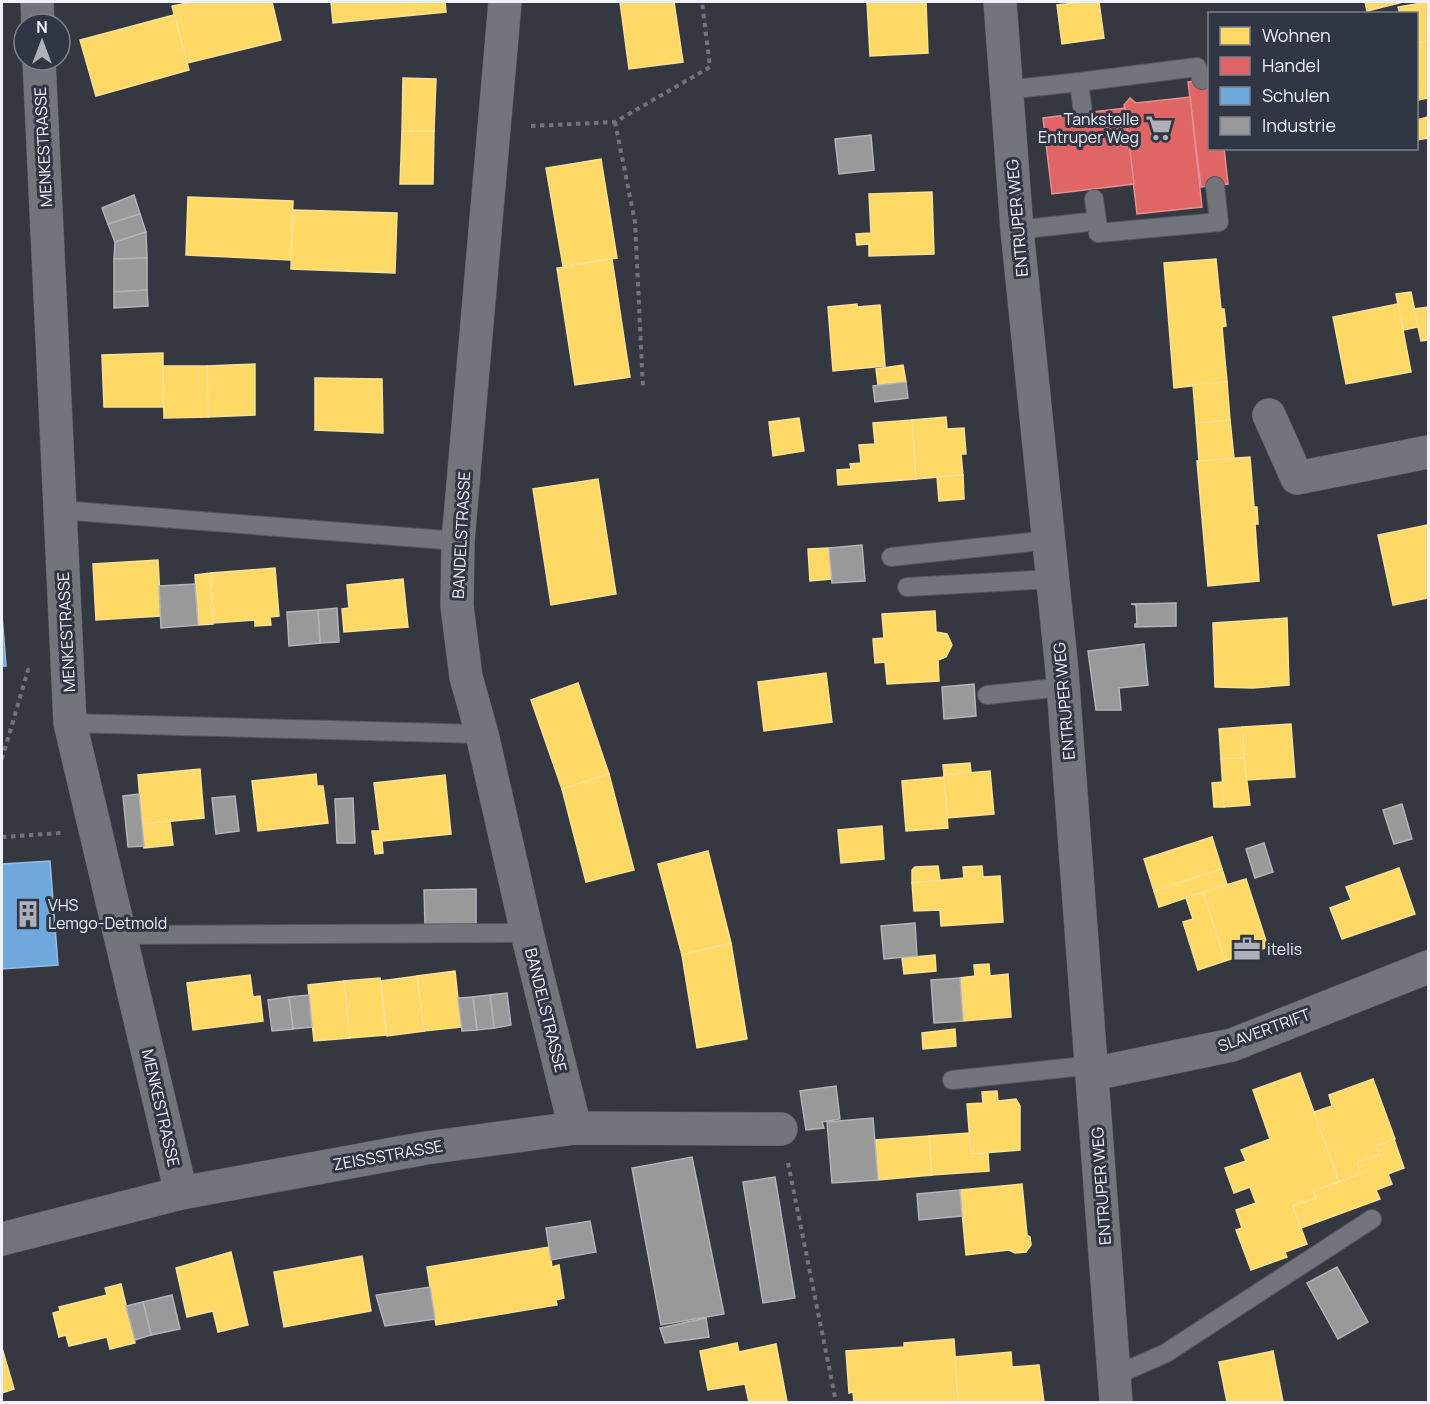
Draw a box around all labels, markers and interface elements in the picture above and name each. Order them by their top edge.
north arrow [12,12,72,72]
legend [1208,12,1418,150]
text: N [36,16,48,38]
text: Wohnen [1262,23,1331,47]
text: Handel [1262,53,1320,77]
text: Schulen [1262,83,1330,107]
street label: MENKESTRASSE [29,86,57,208]
place label: Tankstelle Entruper Weg [1038,108,1139,148]
supermarket icon: Tankstelle Entruper Weg [1144,113,1174,143]
text: Industrie [1262,113,1336,137]
street label: ENTRUPER WEG [1001,158,1033,278]
street label: BANDELSTRASSE [447,471,475,599]
street label: MENKESTRASSE [52,571,80,693]
street label: ENTRUPER WEG [1048,641,1080,761]
place label: VHS Lemgo-Detmold [48,894,167,934]
building icon: VHS Lemgo-Detmold [13,899,43,929]
office icon: itelis [1232,934,1262,964]
place label: itelis [1267,938,1302,960]
street label: BANDELSTRASSE [520,946,572,1074]
street label: SLAVERTRIFT [1215,1003,1314,1057]
street label: MENKESTRASSE [137,1047,185,1169]
street label: ENTRUPER WEG [1086,1126,1116,1246]
street label: ZEISSSTRASSE [331,1135,445,1175]

